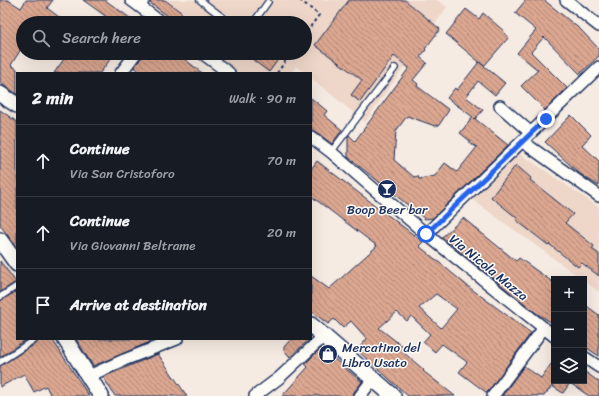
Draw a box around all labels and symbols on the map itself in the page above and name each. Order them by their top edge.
route end [537,110,555,128]
bar icon: Boop Beer bar [376,178,398,200]
place label: Boop Beer bar [347,198,428,221]
route start [417,225,435,243]
street label: Via Nicola Mazza [444,228,534,307]
place label: Mercatino del Libro Usato [342,336,421,374]
shop icon: Mercatino del Libro Usato [317,343,339,365]

